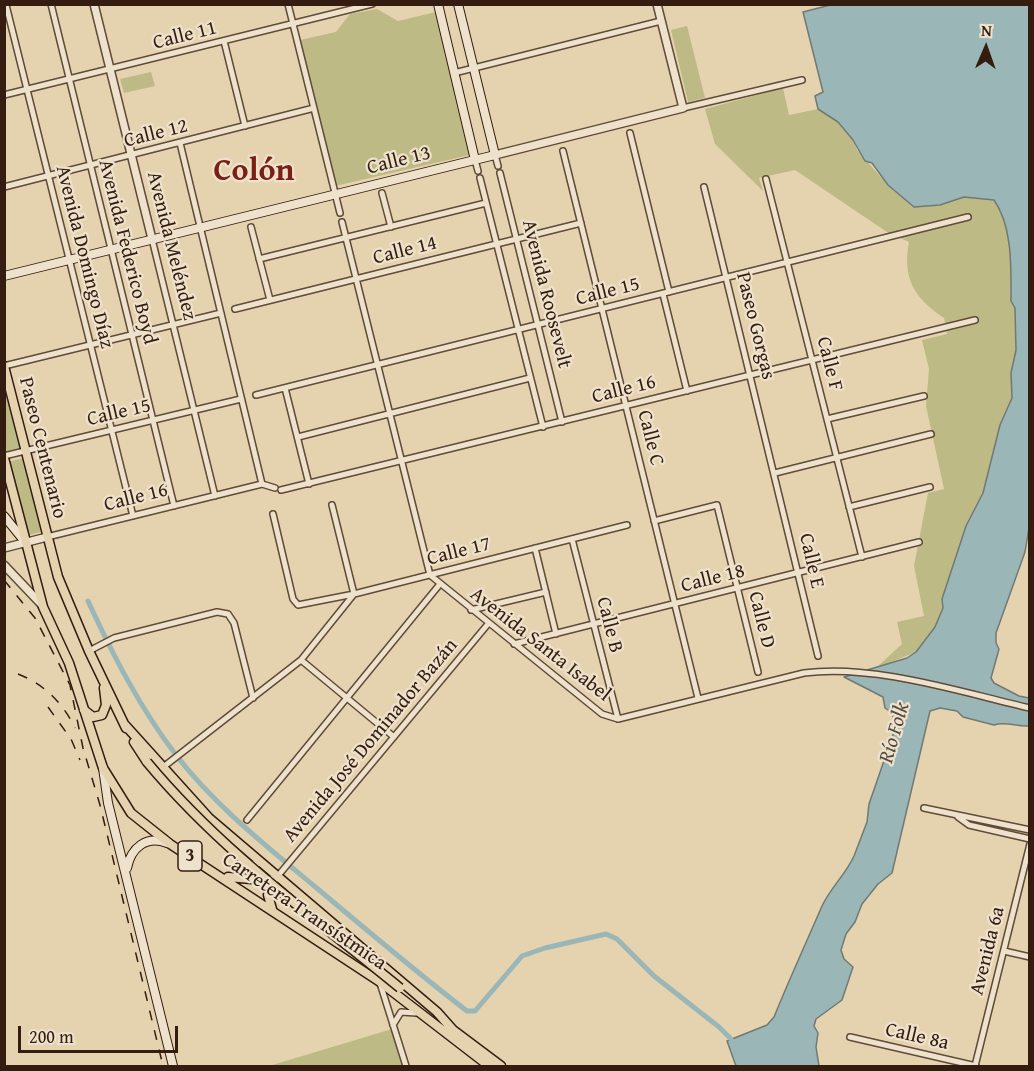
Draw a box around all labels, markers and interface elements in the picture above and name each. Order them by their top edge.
street label: Calle 11 [151,17,219,55]
north arrow [956,18,1016,78]
text: N [981,18,992,42]
street label: Calle 12 [122,115,190,153]
street label: Calle 13 [365,142,433,180]
district label: Colón [214,153,294,191]
street label: Avenida Federico Boyd [92,157,162,347]
street label: Avenida Domingo Díaz [50,163,118,351]
street label: Avenida Meléndez [141,169,201,323]
street label: Avenida Roosevelt [516,217,576,371]
street label: Calle 14 [371,232,439,270]
street label: Paseo Gorgas [730,270,780,382]
street label: Calle 15 [574,273,642,311]
street label: Calle F [811,334,847,394]
street label: Calle 16 [590,371,658,409]
street label: Paseo Centenario [13,375,71,521]
street label: Calle 15 [85,394,153,432]
street label: Calle C [632,408,668,468]
street label: Calle 16 [102,479,170,517]
street label: Calle E [793,531,829,591]
street label: Calle 17 [425,533,493,571]
street label: Calle 18 [679,560,747,598]
street label: Avenida Santa Isabel [465,583,615,707]
street label: Calle D [742,589,780,651]
street label: Calle B [591,595,627,655]
street label: Avenida José Dominador Bazán [279,634,463,848]
water label: Río Folk [874,700,916,766]
road number: 3 [178,841,202,871]
street label: Carretera Transístmica [217,848,391,976]
street label: Avenida 6a [965,904,1011,998]
scale bar [21,1014,182,1052]
street label: Calle 8a [883,1018,951,1056]
text: 200 m [29,1023,74,1050]

